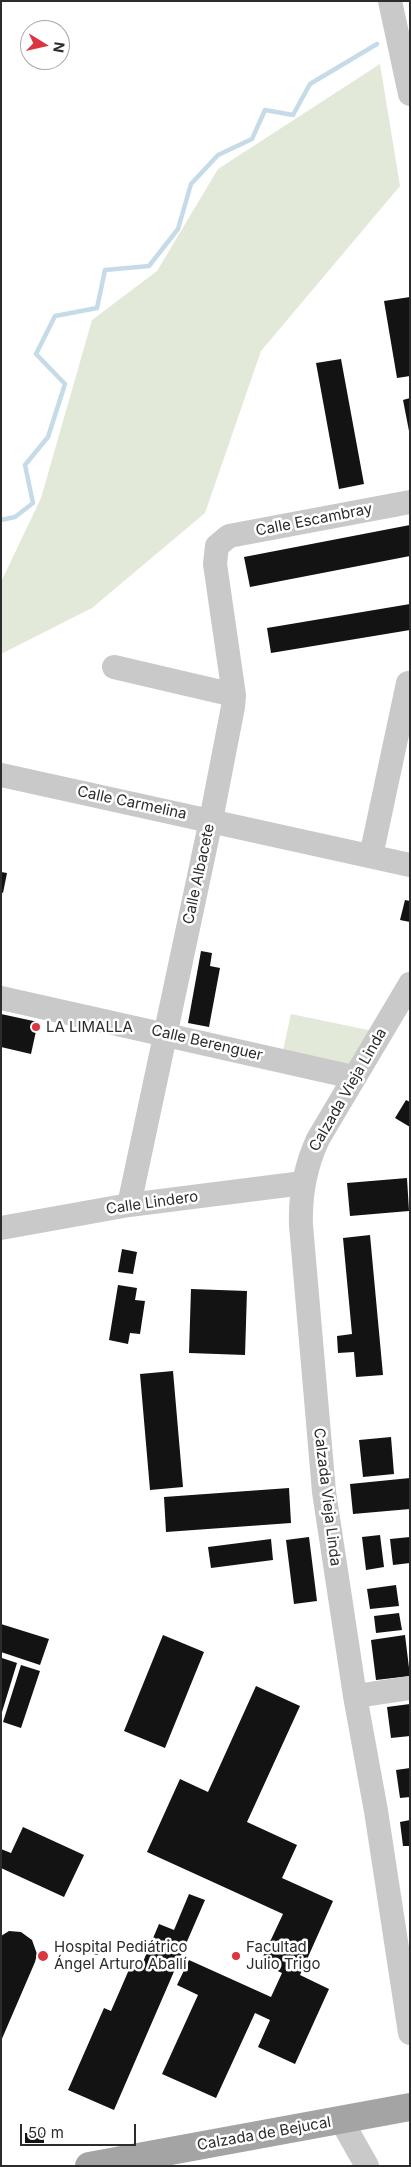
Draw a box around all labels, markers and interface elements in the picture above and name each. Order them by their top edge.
north arrow [20,20,70,70]
text: N [50,41,69,54]
street label: Calle Escambray [254,500,374,540]
street label: Calle Carmelina [76,783,188,823]
street label: Calle Albacete [180,822,218,926]
place label: LA LIMALLA [46,1018,133,1036]
marker: LA LIMALLA [30,1021,42,1033]
street label: Calle Berenguer [150,1021,264,1065]
street label: Calzada Vieja Linda [305,1025,391,1155]
street label: Calle Lindero [105,1188,199,1218]
street label: Calzada Vieja Linda [310,1427,344,1567]
place label: Hospital Pediátrico Ángel Arturo Aballí [54,1938,188,1973]
place label: Facultad Julio Trigo [246,1938,320,1973]
marker: Hospital Pediátrico Ángel Arturo Aballí [36,1949,50,1963]
marker: Facultad Julio Trigo [230,1950,242,1962]
street label: Calzada de Bejucal [196,2113,332,2155]
scale bar [22,2114,139,2146]
text: 50 m [28,2123,64,2142]

